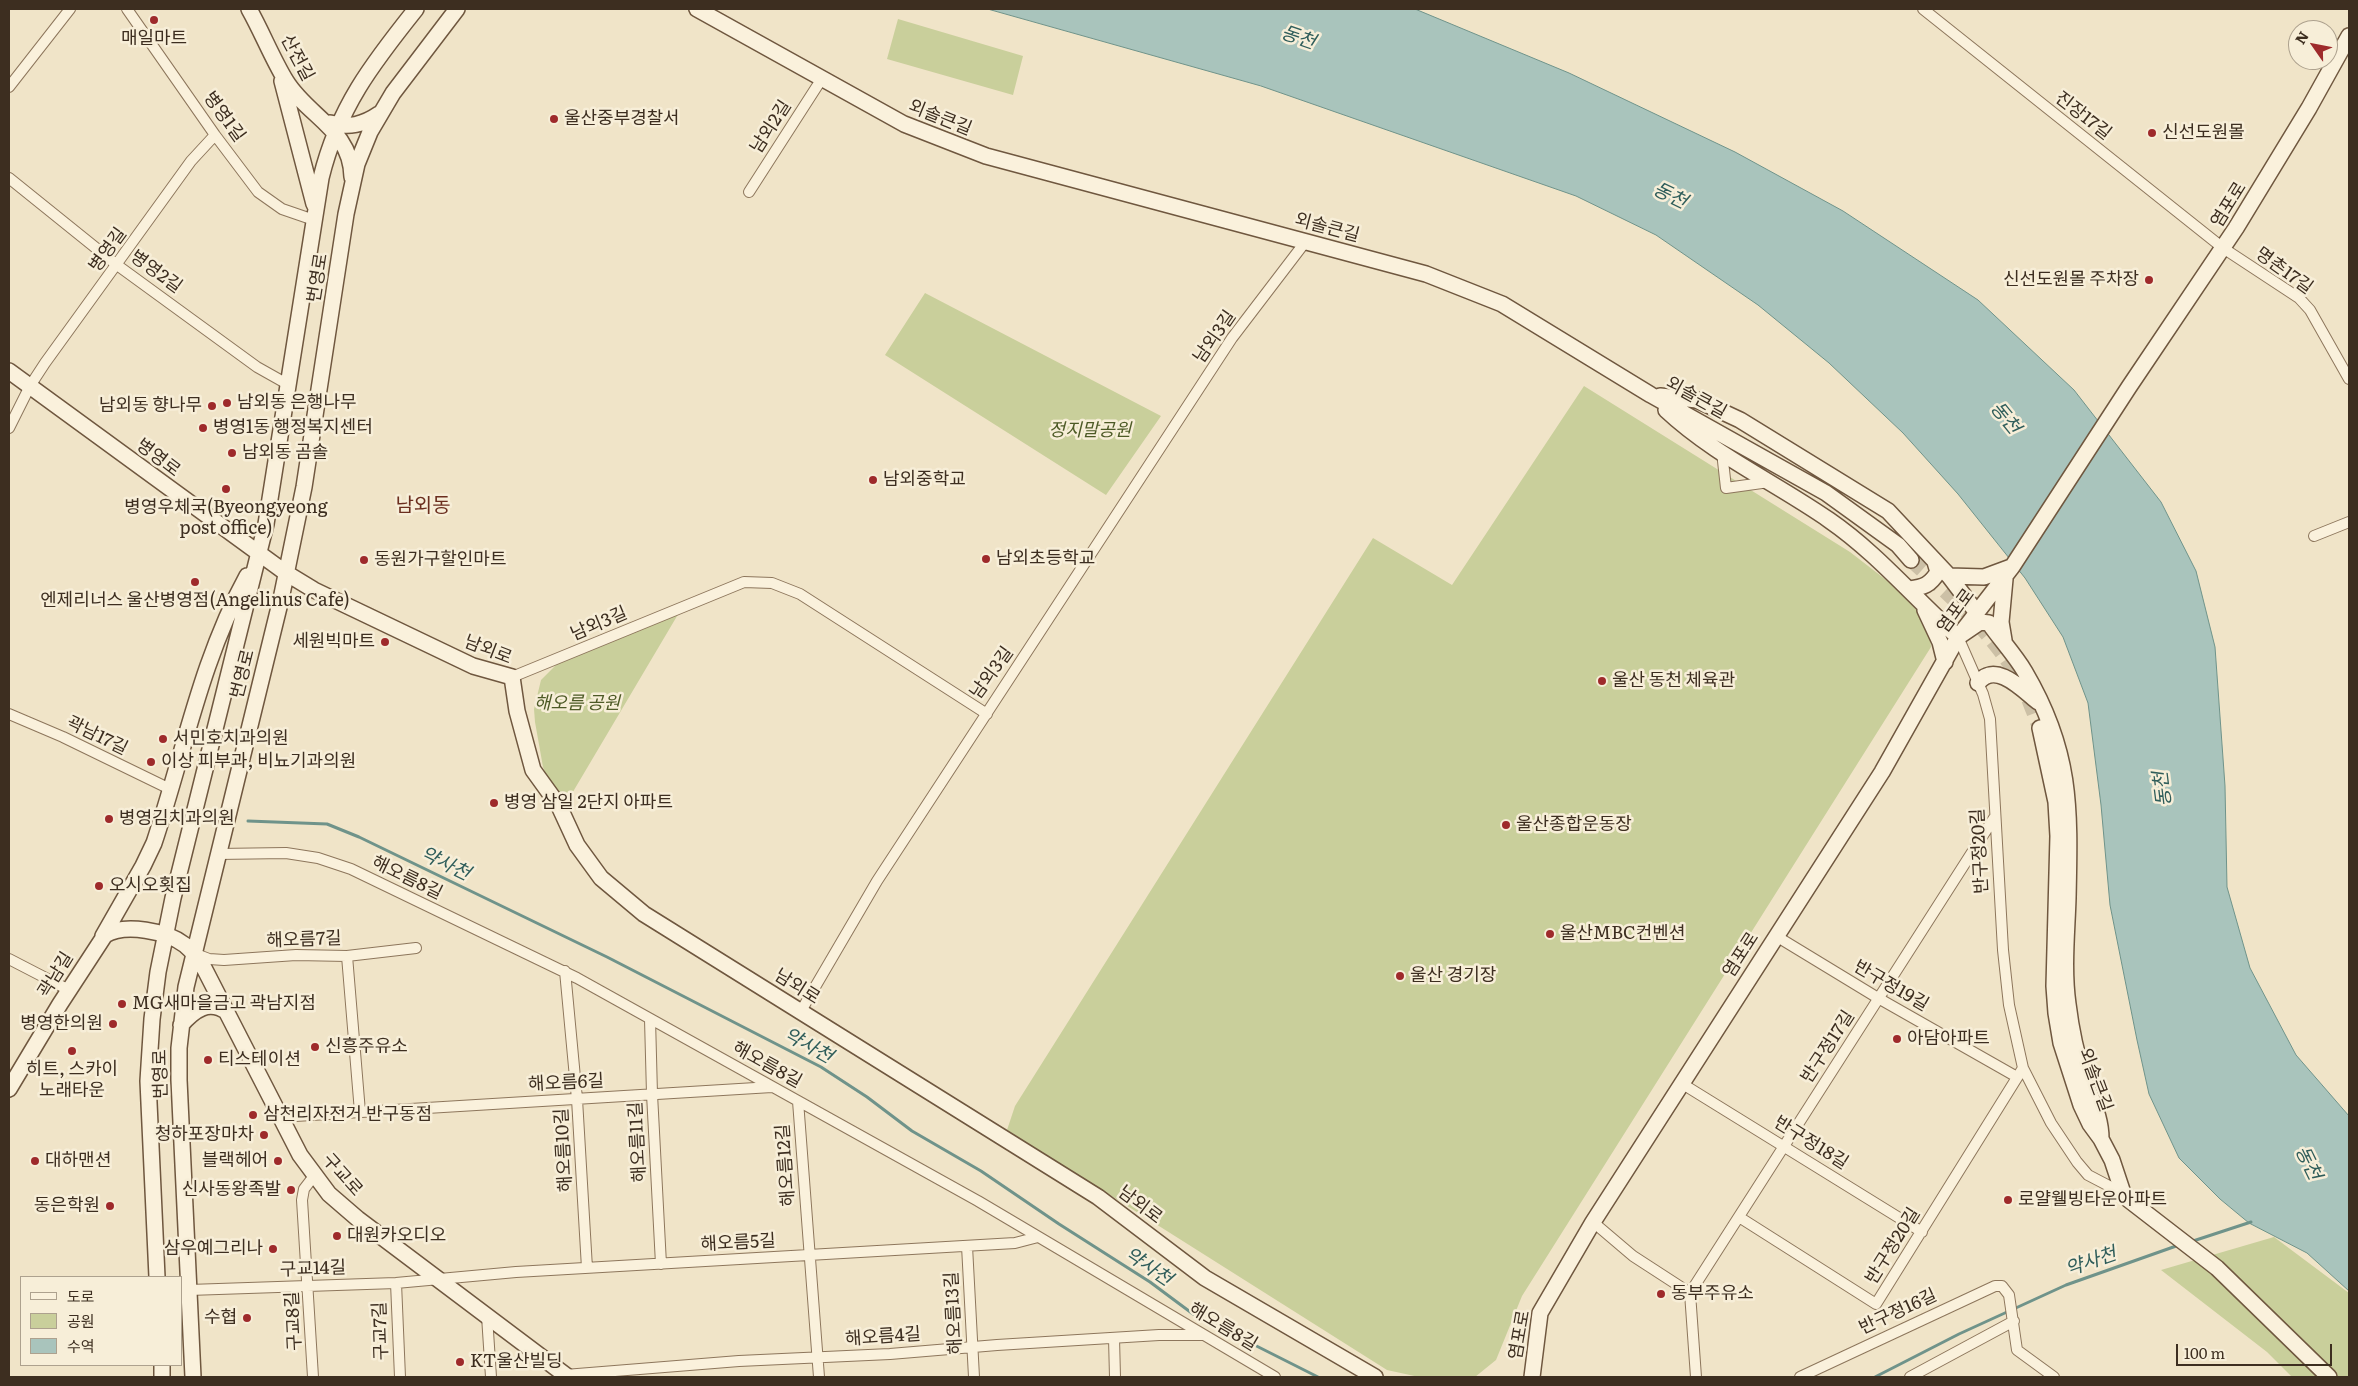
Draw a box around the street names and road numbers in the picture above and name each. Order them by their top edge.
street label: 산전길 [276,31,318,85]
street label: 진장17길 [2051,87,2115,145]
street label: 병영1길 [199,88,249,146]
street label: 남외2길 [746,96,796,158]
street label: 외솔큰길 [905,96,975,140]
street label: 염포로 [2207,178,2251,232]
street label: 외솔큰길 [1292,209,1362,247]
street label: 병영길 [85,224,131,276]
street label: 명촌17길 [2251,243,2317,299]
street label: 병영2길 [126,246,186,298]
street label: 번영로 [303,252,333,304]
street label: 남외3길 [1189,306,1241,368]
street label: 외솔큰길 [1662,372,1730,424]
street label: 병영로 [132,434,184,482]
street label: 염포로 [1933,585,1979,637]
street label: 남외3길 [567,602,631,646]
street label: 남외로 [461,631,515,669]
street label: 남외3길 [966,643,1018,703]
street label: 번영로 [227,647,259,701]
street label: 곽남17길 [63,712,131,760]
street label: 반구정20길 [1967,808,1993,894]
street label: 해오름8길 [368,852,446,904]
street label: 해오름7길 [266,928,342,952]
street label: 염포로 [1718,928,1764,982]
street label: 곽남길 [34,948,78,1002]
street label: 반구정19길 [1850,956,1932,1016]
street label: 남외로 [770,965,824,1009]
street label: 반구정17길 [1797,1007,1859,1087]
street label: 해오름8길 [728,1037,806,1093]
street label: 외솔큰길 [2074,1045,2116,1115]
street label: 번영로 [150,1049,172,1099]
street label: 해오름6길 [528,1070,604,1096]
street label: 해오름11길 [625,1101,651,1183]
street label: 해오름10길 [551,1108,577,1192]
street label: 반구정18길 [1770,1112,1852,1174]
street label: 해오름12길 [772,1123,800,1207]
street label: 구교로 [317,1149,367,1201]
street label: 남외로 [1114,1181,1166,1229]
street label: 반구정20길 [1861,1204,1925,1288]
street label: 해오름5길 [700,1230,776,1256]
street label: 구교14길 [280,1257,346,1281]
street label: 해오름13길 [941,1271,967,1355]
street label: 반구정16길 [1856,1285,1940,1339]
street label: 구교8길 [282,1291,306,1351]
street label: 해오름8길 [1185,1298,1261,1356]
street label: 구교7길 [369,1301,393,1361]
street label: 염포로 [1505,1309,1535,1361]
street label: 해오름4길 [844,1324,922,1350]

